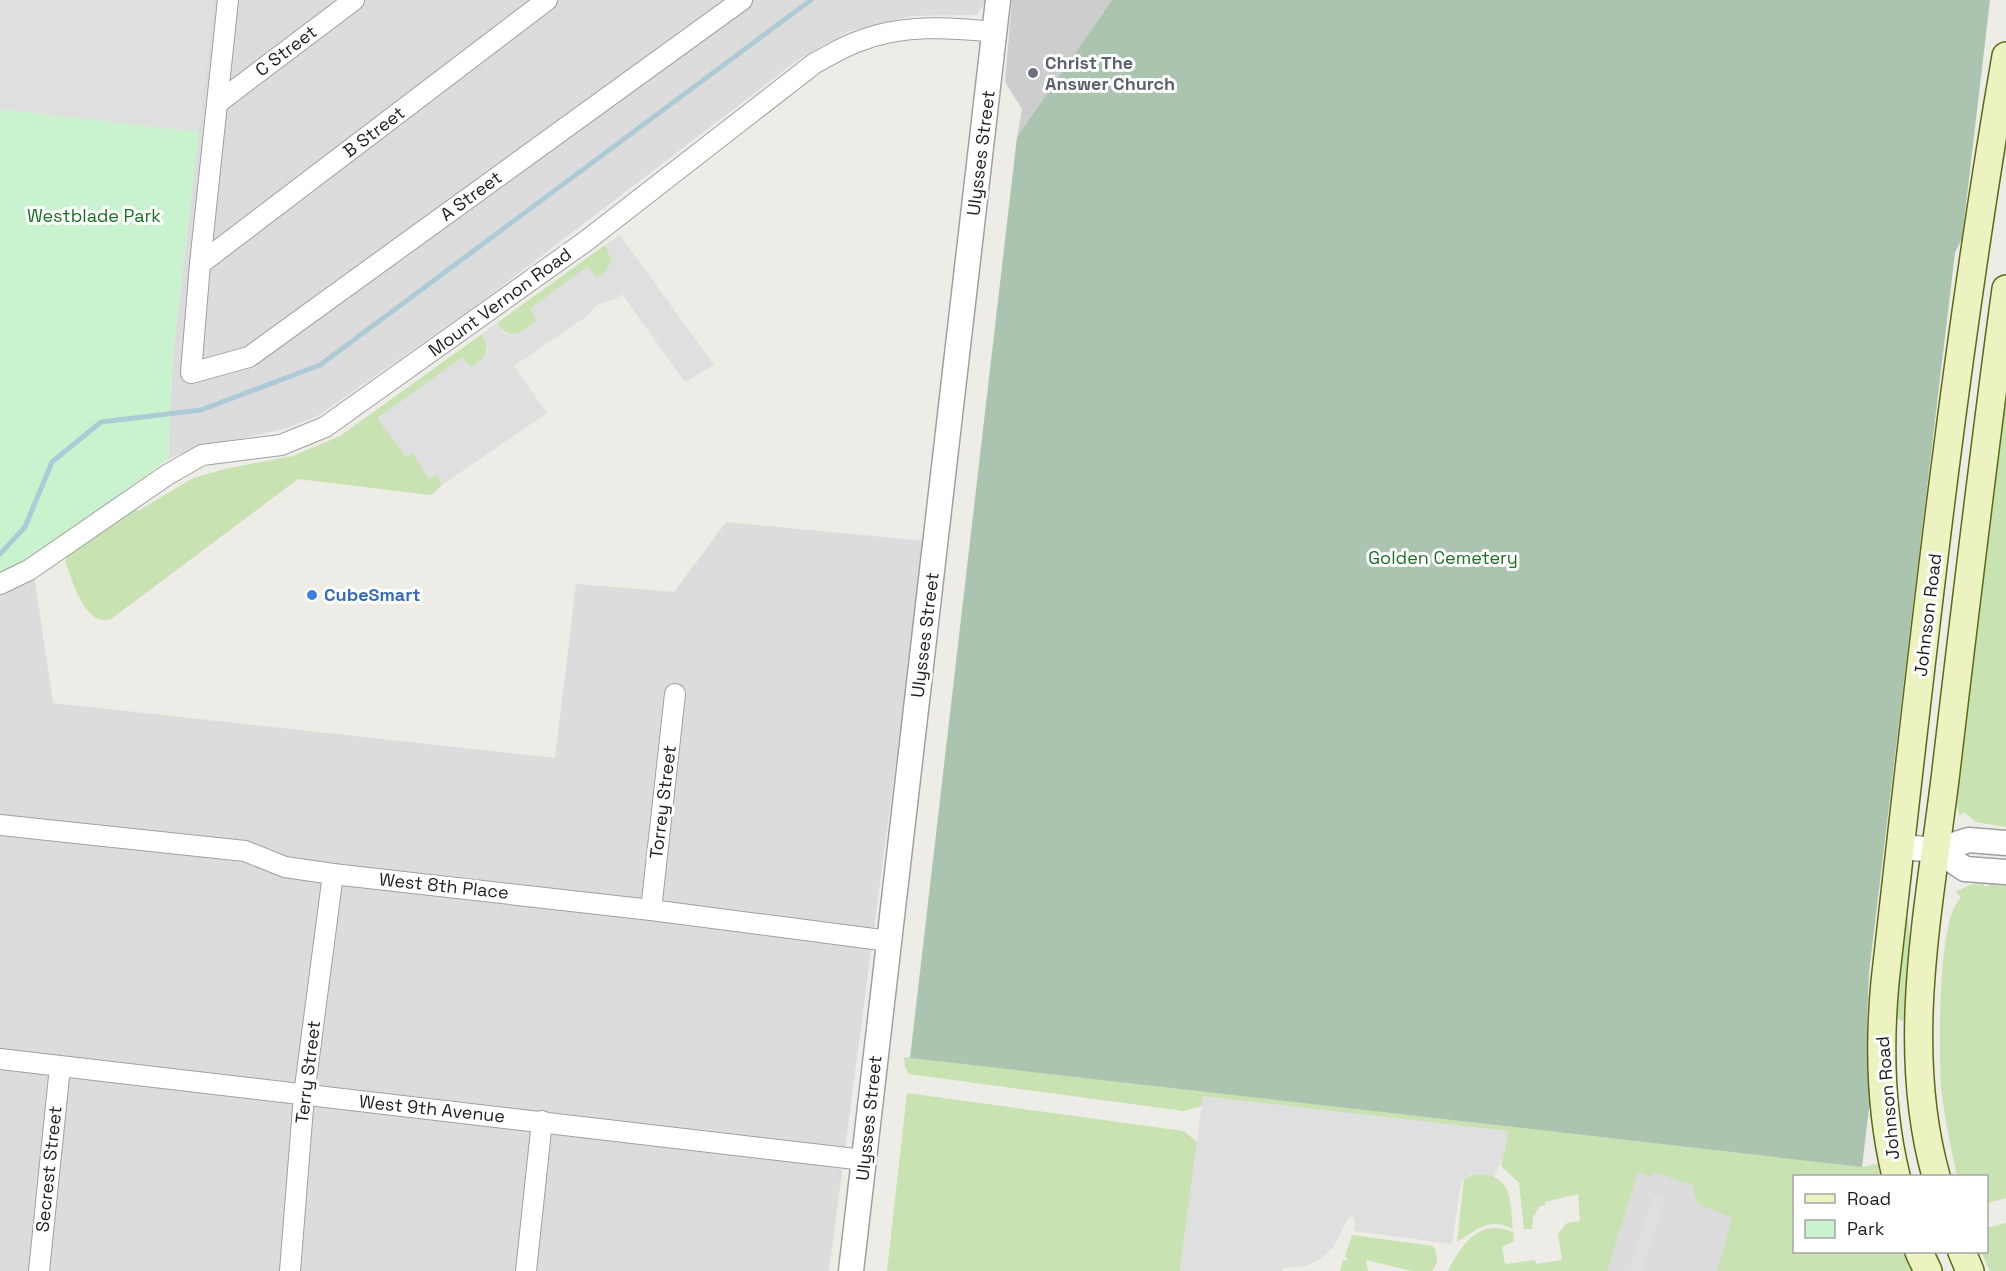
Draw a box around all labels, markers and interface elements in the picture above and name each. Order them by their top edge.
street label: C Street [250,20,321,81]
place label: Christ The Answer Church [1045,51,1175,95]
marker: Christ The Answer Church [1026,66,1040,80]
street label: Ulysses Street [961,89,1000,217]
street label: B Street [338,101,409,162]
street label: A Street [435,166,506,226]
park label: Westblade Park [27,204,161,227]
street label: Mount Vernon Road [424,242,576,361]
park label: Golden Cemetery [1368,546,1518,569]
street label: Johnson Road [1909,552,1946,678]
street label: Ulysses Street [905,571,944,699]
place label: CubeSmart [324,583,421,606]
marker: CubeSmart [305,588,319,602]
street label: Torrey Street [644,744,681,860]
street label: West 8th Place [378,867,510,904]
street label: Terry Street [290,1019,325,1125]
street label: Johnson Road [1871,1035,1904,1161]
street label: Ulysses Street [850,1054,887,1182]
street label: West 9th Avenue [358,1089,506,1128]
street label: Secrest Street [30,1105,67,1233]
legend [1793,1175,1988,1253]
text: Road [1847,1187,1891,1210]
text: Park [1847,1217,1885,1240]

